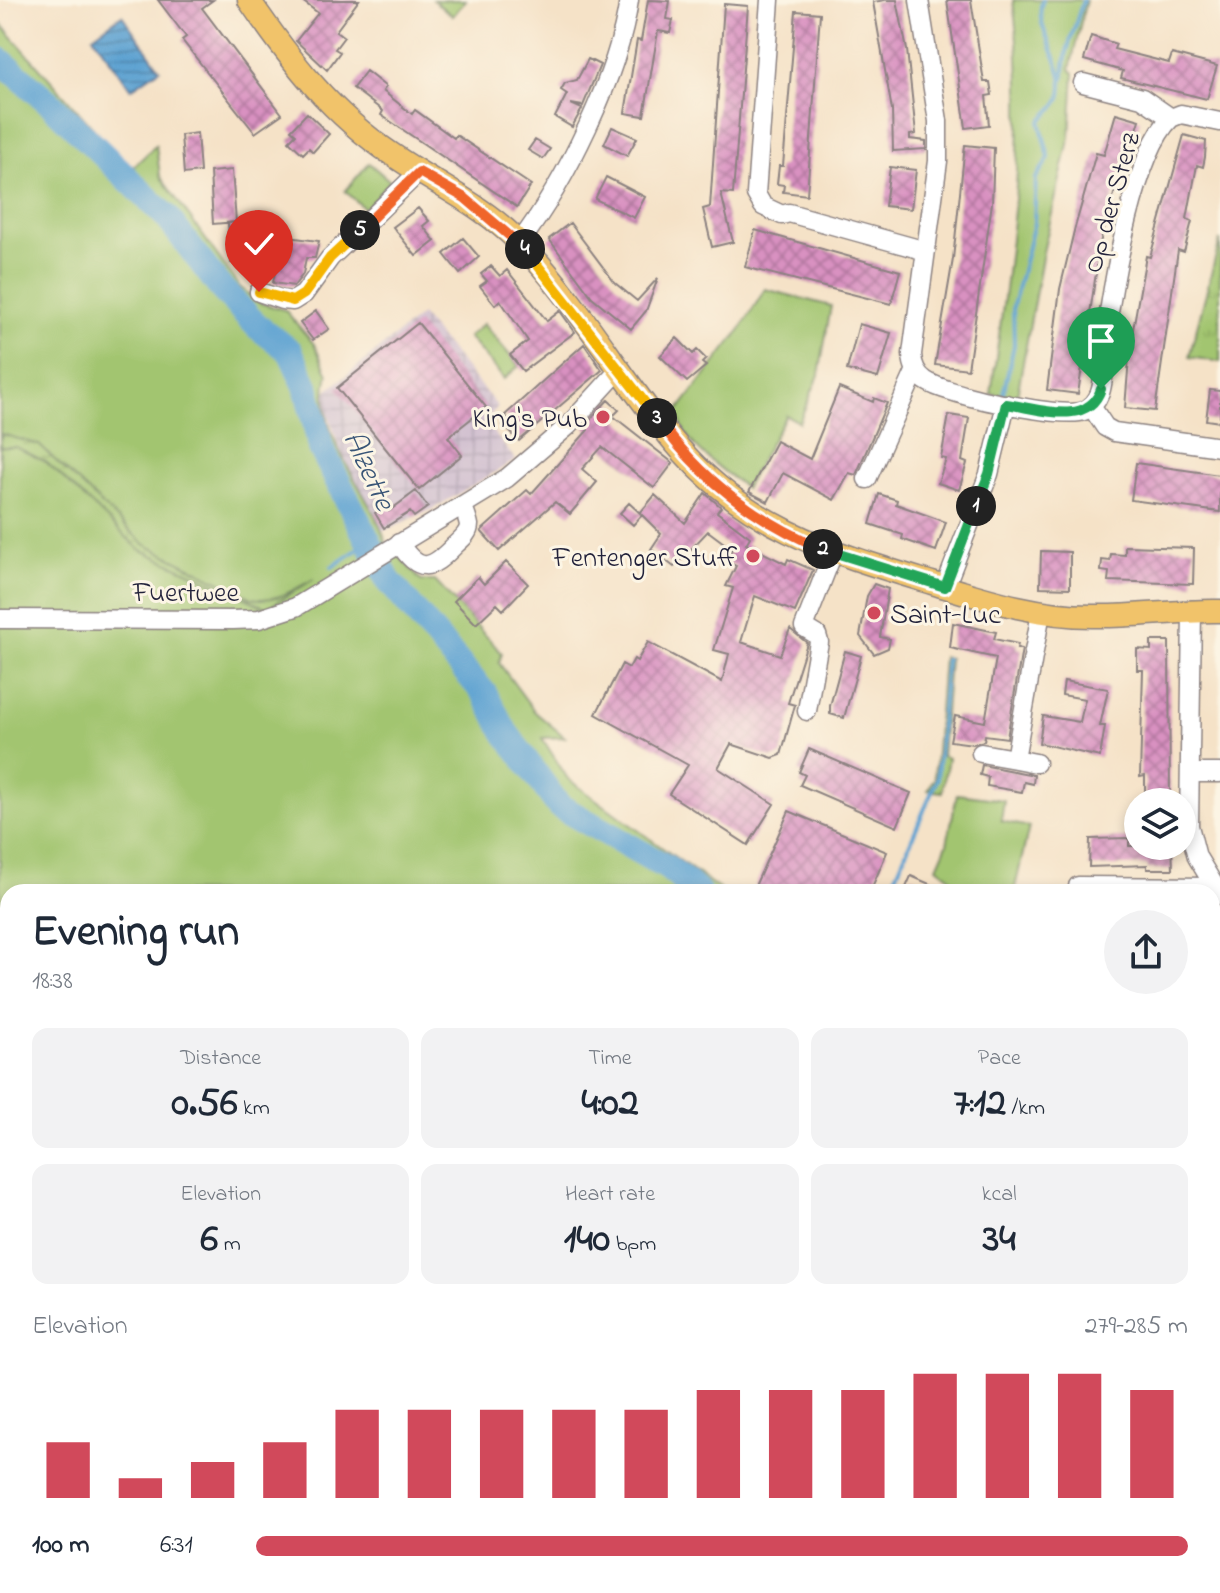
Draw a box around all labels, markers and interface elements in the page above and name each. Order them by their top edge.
street label: Op der Sterz [1074,127,1153,278]
pin [225,210,293,292]
pin: 5 [340,210,380,250]
text: 5 [354,214,366,246]
icon: check [237,222,281,266]
pin: 4 [505,229,545,269]
text: 4 [520,233,530,265]
pin [1067,307,1135,389]
icon: arrive [1079,319,1123,363]
pin: 3 [637,398,677,438]
place label: King's Pub [473,400,587,441]
text: 3 [652,402,662,434]
marker: King's Pub [594,408,612,426]
water label: Alzette [330,424,405,520]
pin: 1 [956,486,996,526]
text: 1 [973,490,980,522]
pin: 2 [803,529,843,569]
text: 2 [818,533,828,565]
place label: Fentenger Stuff [552,539,738,580]
marker: Fentenger Stuff [744,547,762,565]
street label: Fuertwee [132,574,240,615]
place label: Saint-Luc [890,596,1001,637]
marker: Saint-Luc [865,604,883,622]
map controls [1124,788,1196,860]
button: layers [1124,788,1196,860]
text: Evening run [32,901,239,965]
button: share [1104,910,1188,994]
text: 18:38 [32,963,73,1001]
text: Distance [180,1043,261,1075]
text: Time [588,1043,632,1075]
text: Pace [978,1043,1021,1075]
text: 0.56 [172,1075,238,1134]
text: 4:02 [581,1075,639,1134]
text: 7:12 [954,1075,1006,1134]
text: km [238,1093,270,1125]
text: /km [1006,1093,1045,1125]
text: Elevation [180,1179,261,1211]
text: Heart rate [565,1179,655,1211]
text: kcal [982,1179,1017,1211]
text: 6 [201,1211,218,1270]
text: 140 [564,1211,610,1270]
text: 34 [983,1211,1016,1270]
text: m [218,1229,241,1261]
text: bpm [610,1229,656,1261]
text: Elevation [32,1308,128,1346]
text: 279–285 m [1085,1308,1188,1346]
text: 100 m [32,1527,89,1565]
text: 6:31 [160,1527,193,1565]

